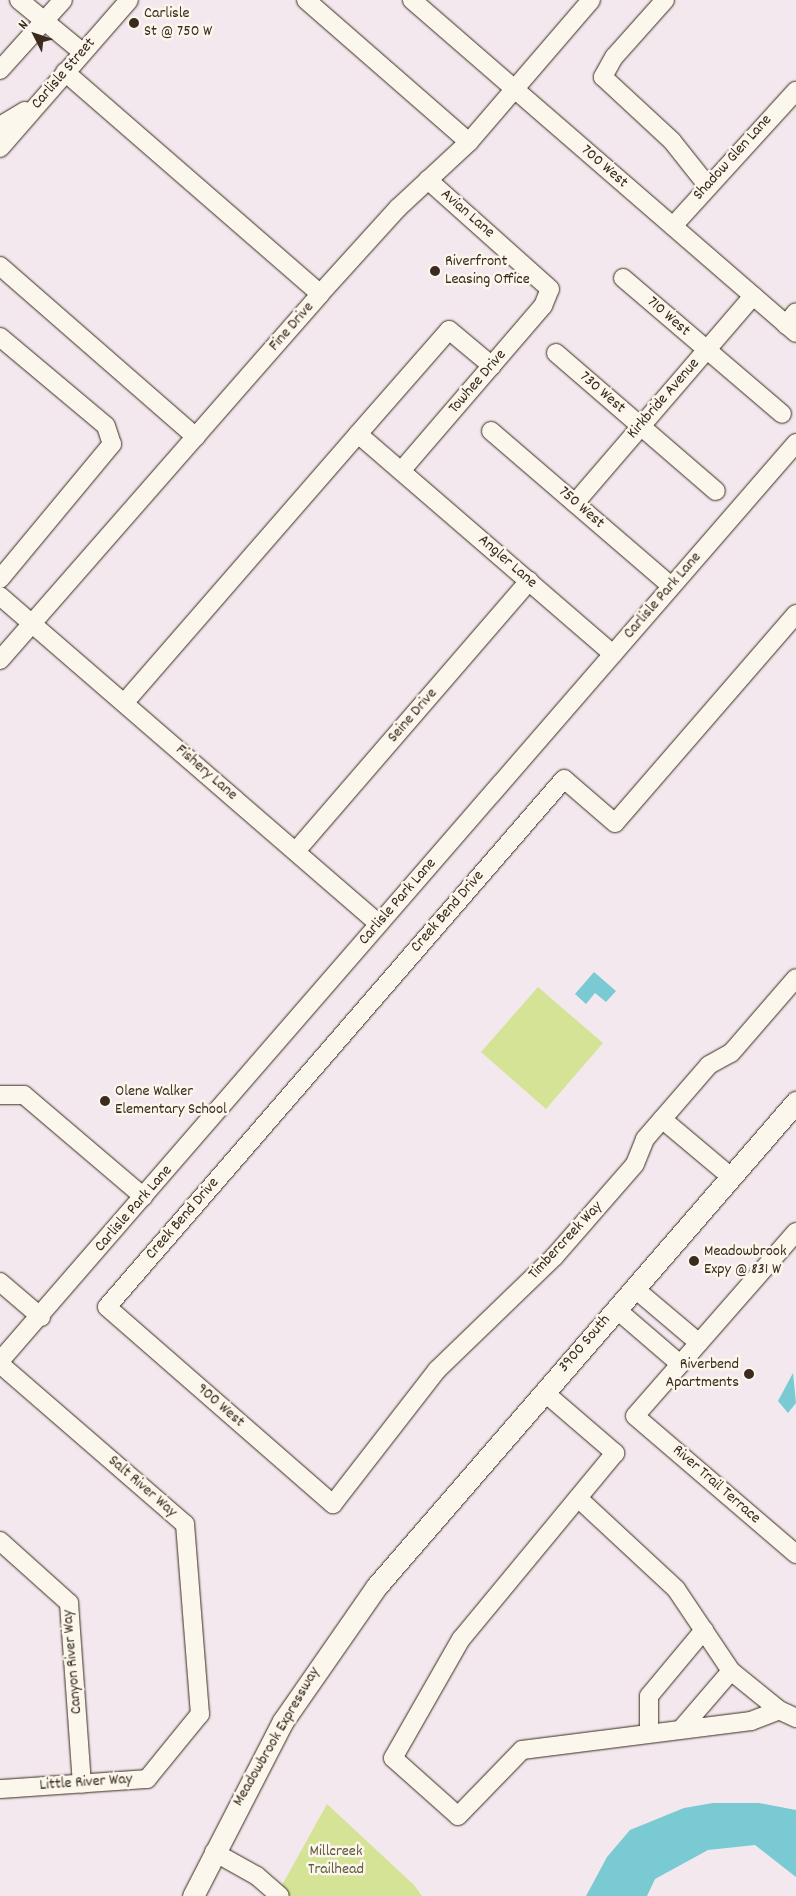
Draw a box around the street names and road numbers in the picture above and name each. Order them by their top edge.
street label: Carlisle Street [28,34,100,114]
street label: Shadow Glen Lane [689,111,777,205]
street label: 700 West [577,141,631,193]
street label: Avian Lane [436,185,498,243]
street label: 710 West [643,293,693,341]
street label: Fine Drive [265,298,319,356]
street label: Towhee Drive [445,346,511,418]
street label: Kirkbride Avenue [624,355,704,443]
street label: 730 West [575,368,629,418]
street label: 750 West [554,483,608,533]
street label: Angler Lane [474,531,540,593]
street label: Carlisle Park Lane [620,549,706,643]
street label: Seine Drive [384,685,442,747]
street label: Fishery Lane [171,741,241,805]
street label: Carlisle Park Lane [355,855,441,949]
street label: Creek Bend Drive [407,867,489,957]
street label: Carlisle Park Lane [91,1162,177,1256]
street label: Creek Bend Drive [142,1174,224,1264]
street label: Timbercreek Way [525,1198,607,1284]
street label: 3900 South [555,1311,615,1377]
street label: 900 West [192,1380,248,1432]
street label: River Trail Terrace [668,1441,764,1529]
street label: Salt River Way [104,1452,180,1522]
street label: Canyon River Way [59,1609,87,1715]
street label: Meadowbrook Expressway [229,1664,325,1810]
street label: Little River Way [39,1770,133,1796]

